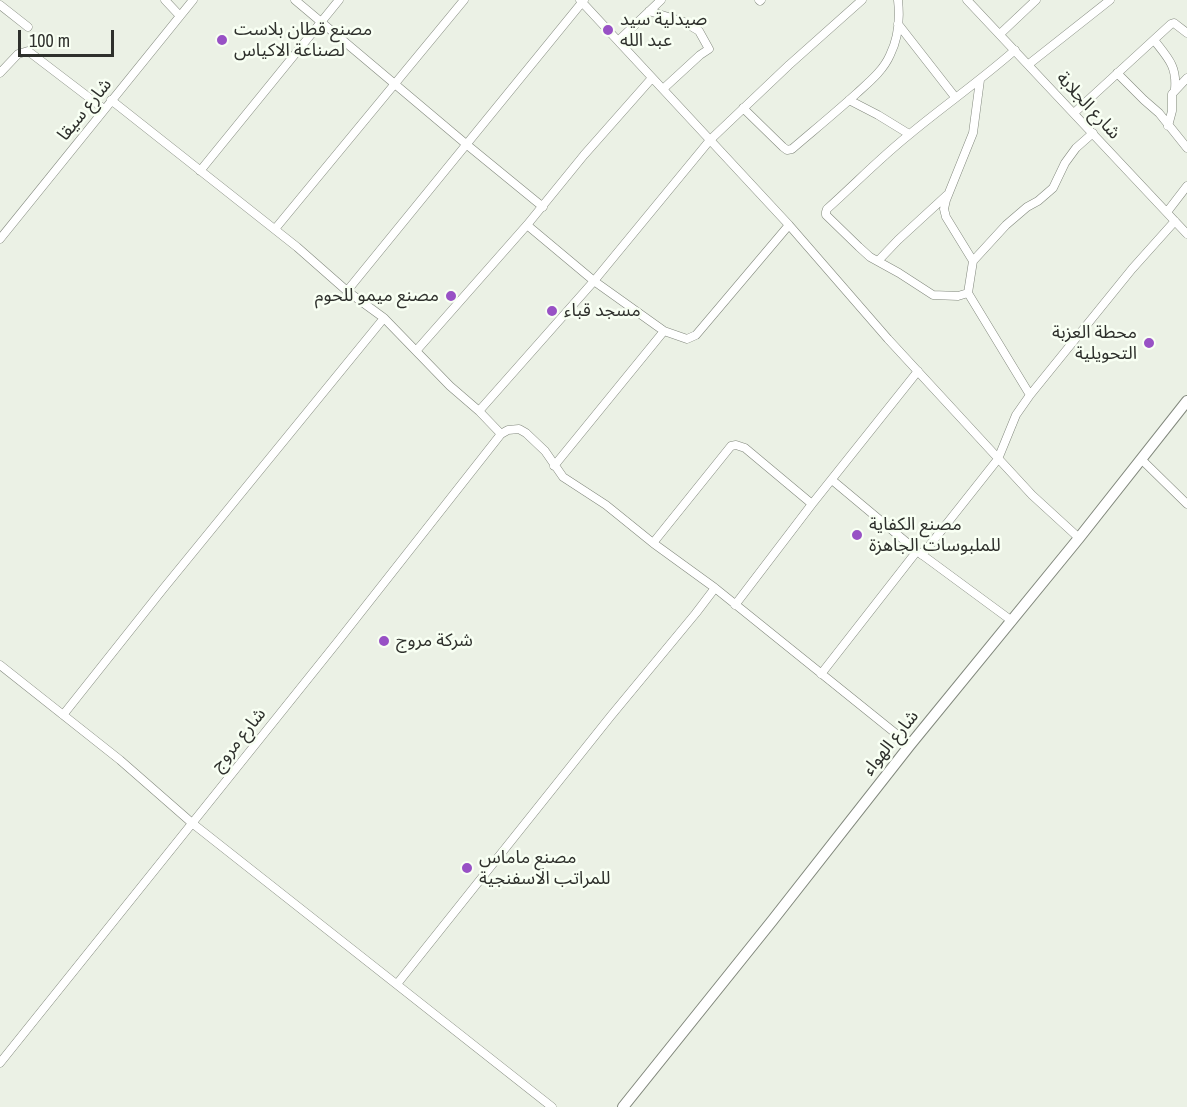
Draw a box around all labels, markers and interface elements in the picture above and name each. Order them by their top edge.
place label: صيدلية سيد عبد الله [620,9,707,52]
scale bar [21,18,117,56]
place label: مصنع قطان بلاست لصناعة الاكياس [234,19,372,62]
marker: صيدلية سيد عبد الله [601,23,615,37]
text: 100 m [29,28,70,53]
marker: مصنع قطان بلاست لصناعة الاكياس [215,33,229,47]
street label: شارع الجلابة [1051,68,1125,144]
street label: شارع سيقا [53,74,117,146]
place label: مصنع ميمو للحوم [315,285,439,307]
marker: مصنع ميمو للحوم [444,289,458,303]
place label: مسجد قباء [564,300,641,322]
marker: مسجد قباء [545,304,559,318]
place label: محطة العزبة التحويلية [1052,322,1137,364]
marker: محطة العزبة التحويلية [1142,336,1156,350]
place label: مصنع الكفاية للملبوسات الجاهزة [869,514,1001,556]
marker: مصنع الكفاية للملبوسات الجاهزة [850,528,864,542]
place label: شركة مروج [396,630,473,652]
marker: شركة مروج [377,634,391,648]
street label: شارع مروج [207,704,271,776]
street label: شارع الهواء [858,706,924,780]
place label: مصنع ماماس للمراتب الاسفنجية [479,847,610,890]
marker: مصنع ماماس للمراتب الاسفنجية [460,861,474,875]

